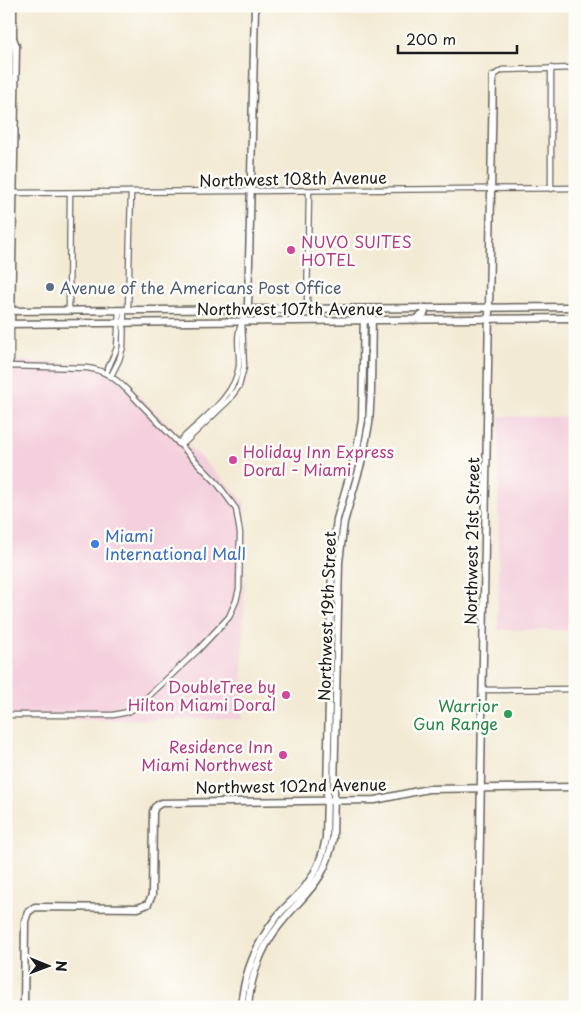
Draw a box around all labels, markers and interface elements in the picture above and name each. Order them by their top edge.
scale bar [398,22,517,54]
text: 200 m [406,27,456,50]
street label: Northwest 108th Avenue [199,164,387,192]
place label: NUVO SUITES HOTEL [301,229,412,271]
marker: NUVO SUITES HOTEL [285,244,297,256]
place label: Avenue of the Americans Post Office [60,275,341,299]
marker: Avenue of the Americans Post Office [44,281,56,293]
street label: Northwest 107th Avenue [197,296,383,320]
place label: Holiday Inn Express Doral - Miami [243,439,394,481]
marker: Holiday Inn Express Doral - Miami [227,454,239,466]
street label: Northwest 21st Street [458,457,484,625]
place label: Miami International Mall [105,523,246,565]
street label: Northwest 19th Street [311,530,341,701]
marker: Miami International Mall [89,538,101,550]
place label: DoubleTree by Hilton Miami Doral [128,674,276,716]
marker: DoubleTree by Hilton Miami Doral [280,689,292,701]
place label: Warrior Gun Range [413,693,499,735]
marker: Warrior Gun Range [502,708,514,720]
place label: Residence Inn Miami Northwest [141,734,273,776]
marker: Residence Inn Miami Northwest [277,749,289,761]
street label: Northwest 102nd Avenue [195,771,387,799]
north arrow [22,940,72,990]
text: N [51,961,72,972]

